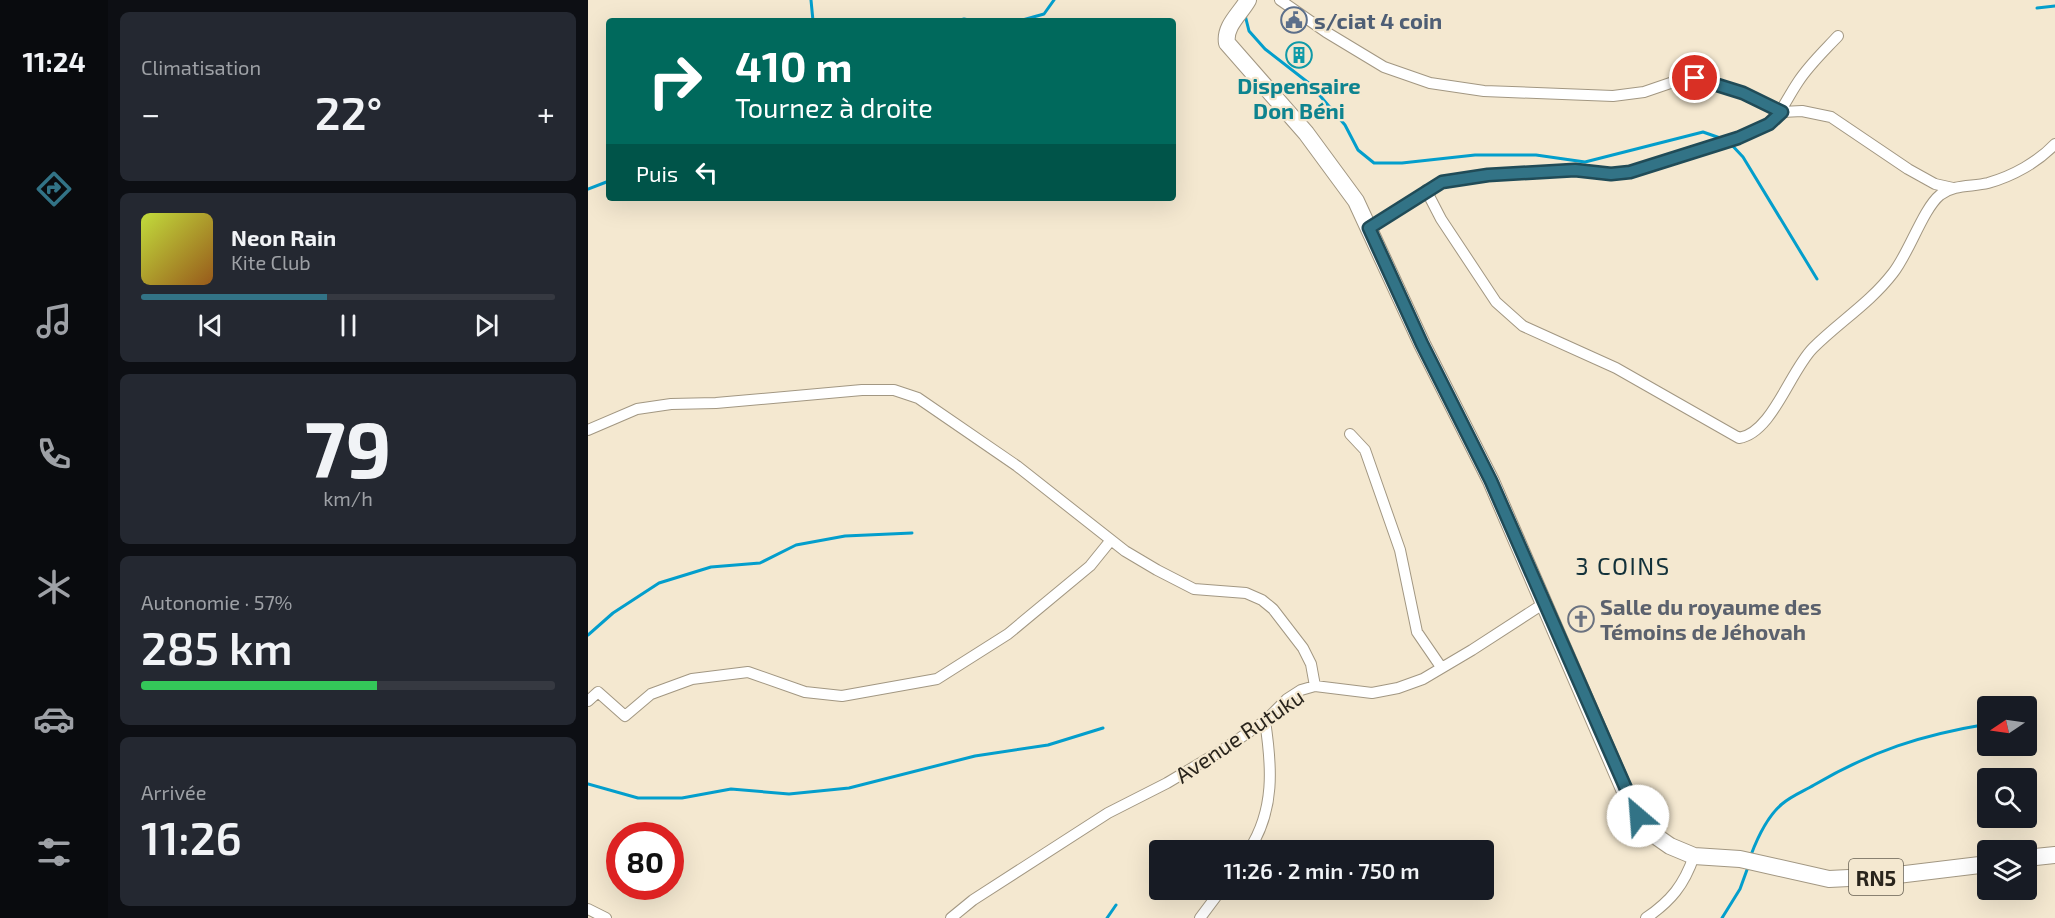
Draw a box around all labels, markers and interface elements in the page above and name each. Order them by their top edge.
public building icon: s/ciat 4 coin [1279,5,1309,35]
place label: s/ciat 4 coin [1314,7,1442,33]
text: 410 m [735,40,852,90]
building icon: Dispensaire Don Béni [1284,40,1314,70]
icon: right [636,42,714,120]
text: 11:24 [22,45,86,77]
pin [1669,52,1720,103]
text: Climatisation [141,55,261,79]
icon: arrive [1678,61,1711,94]
place label: Dispensaire Don Béni [1237,72,1361,123]
text: 22° [315,85,382,139]
text: Tournez à droite [735,91,933,123]
text: − [141,93,160,133]
text: + [537,93,555,133]
icon: left [690,156,723,189]
text: Puis [636,160,678,186]
icon: directions [33,168,75,210]
text: Neon Rain [231,224,336,250]
text: Kite Club [231,250,311,274]
icon: music [33,300,75,342]
icon: previous [194,309,227,342]
icon: pause [332,309,365,342]
icon: next [470,309,503,342]
text: 79 [304,400,392,494]
icon: phone [33,433,75,475]
text: km/h [323,486,373,510]
district label: 3 COINS [1575,551,1671,580]
icon: climate [33,566,75,608]
text: Autonomie · 57% [141,590,293,614]
place label: Salle du royaume des Témoins de Jéhovah [1600,593,1822,644]
church icon: Salle du royaume des Témoins de Jéhovah [1566,604,1596,634]
text: 285 km [141,620,293,674]
street label: Avenue Rutuku [1170,682,1308,788]
north arrow [1977,696,2037,756]
map controls [1977,696,2037,900]
icon: car [33,698,75,740]
button: search [1977,768,2037,828]
text: Arrivée [141,780,206,804]
position arrow [1606,784,1670,848]
text: 11:26 [141,810,242,864]
speed limit sign: 80 [606,822,684,900]
icon: filters [33,831,75,873]
button: layers [1977,840,2037,900]
text: 11:26 · 2 min · 750 m [1223,857,1420,883]
road number: RN5 [1849,859,1903,895]

